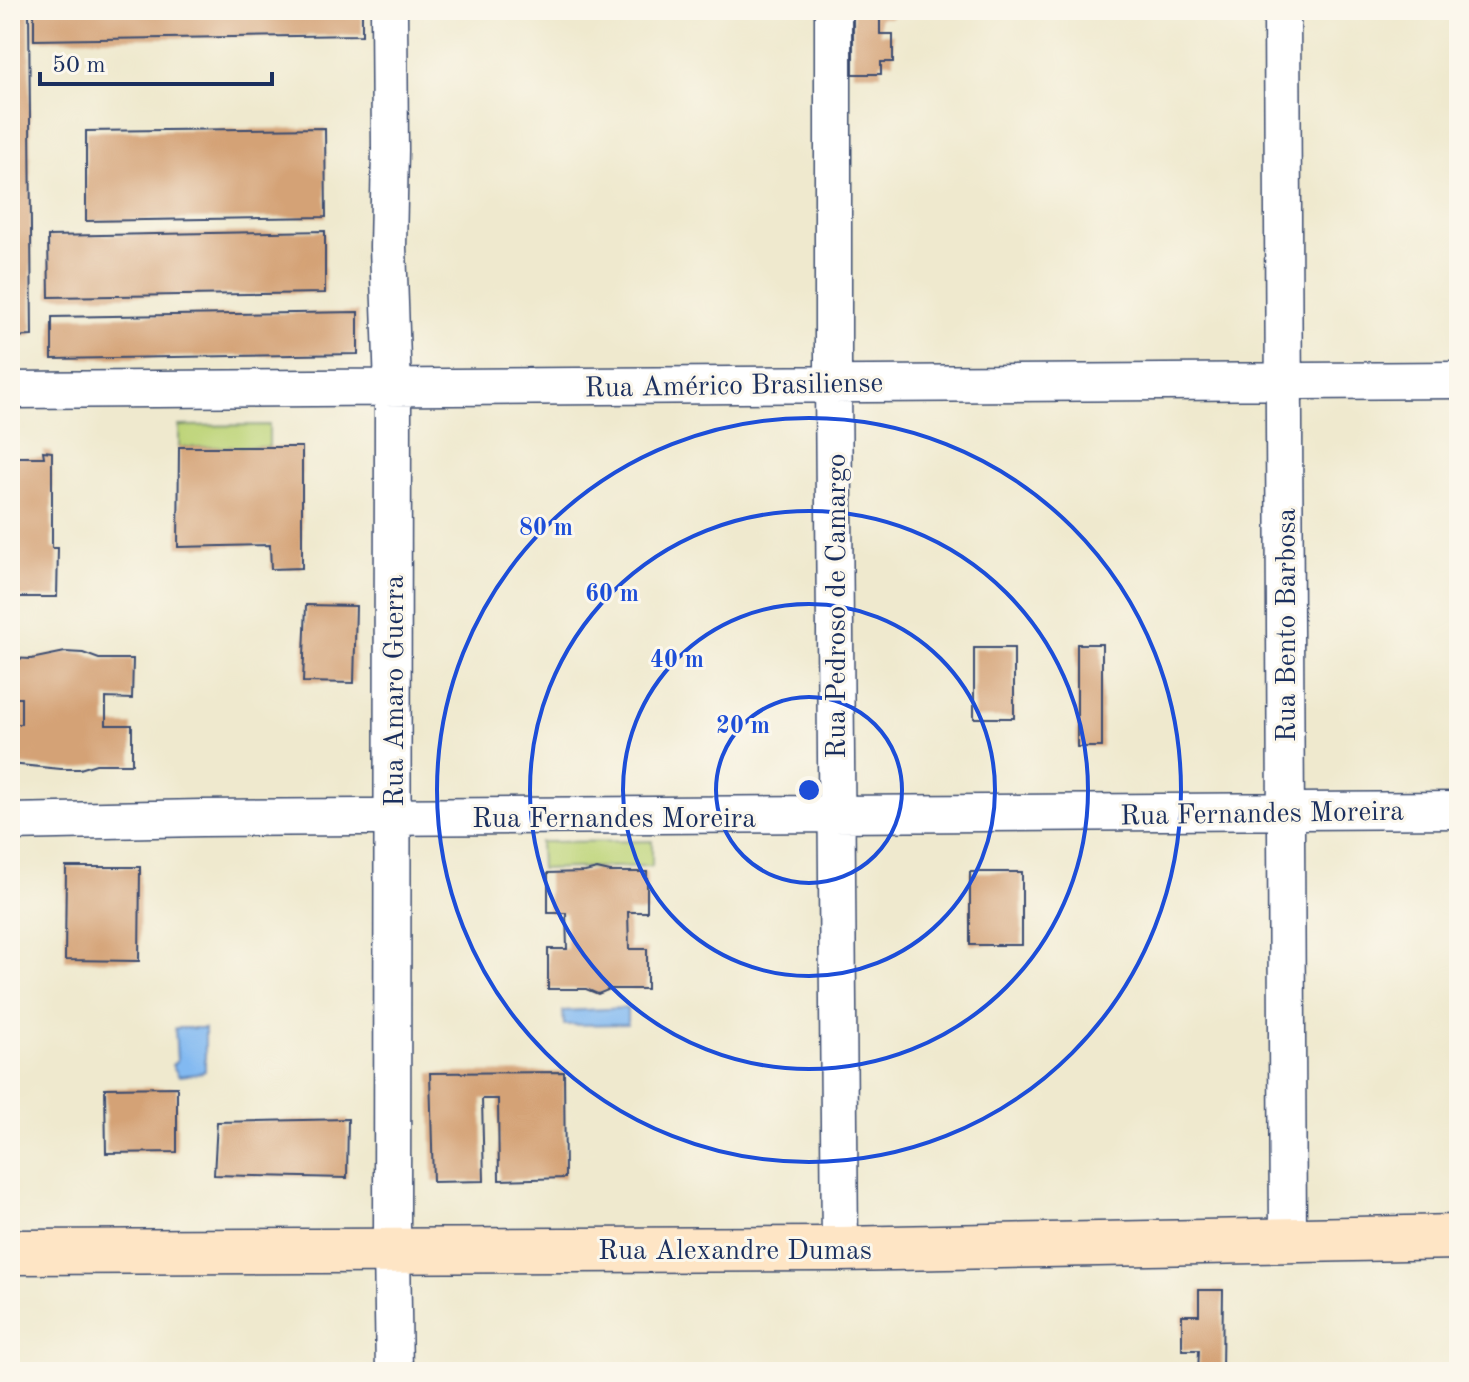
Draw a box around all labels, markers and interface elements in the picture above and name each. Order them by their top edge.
scale bar [40,36,272,86]
text: 50 m [52,54,106,78]
street label: Rua Américo Brasiliense [585,370,884,404]
street label: Rua Pedroso de Camargo [824,453,852,759]
street label: Rua Bento Barbosa [1274,508,1302,742]
text: 80 m [519,517,573,541]
street label: Rua Amaro Guerra [382,575,410,807]
text: 60 m [585,583,639,607]
text: 40 m [650,649,704,673]
text: 20 m [716,715,770,739]
centre of rings [795,776,823,804]
street label: Rua Fernandes Moreira [1120,799,1404,831]
street label: Rua Fernandes Moreira [472,806,756,834]
street label: Rua Alexandre Dumas [598,1238,872,1266]

